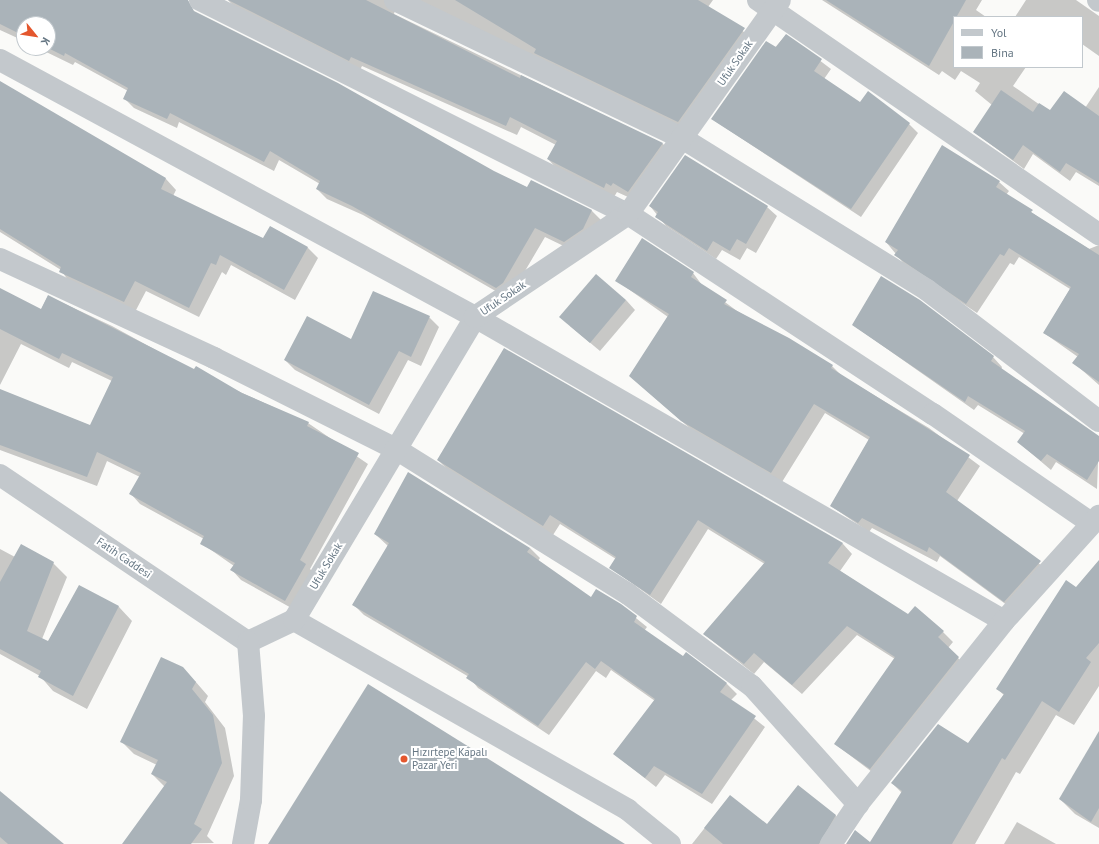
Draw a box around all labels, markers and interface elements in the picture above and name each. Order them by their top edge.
north arrow [16,16,56,56]
legend [953,16,1083,68]
text: Yol [991,25,1007,40]
text: K [38,35,53,48]
street label: Ufuk Sokak [715,38,755,88]
text: Bina [991,45,1014,60]
street label: Ufuk Sokak [478,278,528,318]
street label: Fatih Caddesi [94,535,154,581]
street label: Ufuk Sokak [307,540,345,592]
place label: Hızırtepe Kapalı Pazar Yeri [412,746,487,772]
marker: Hızırtepe Kapalı Pazar Yeri [399,754,409,764]

